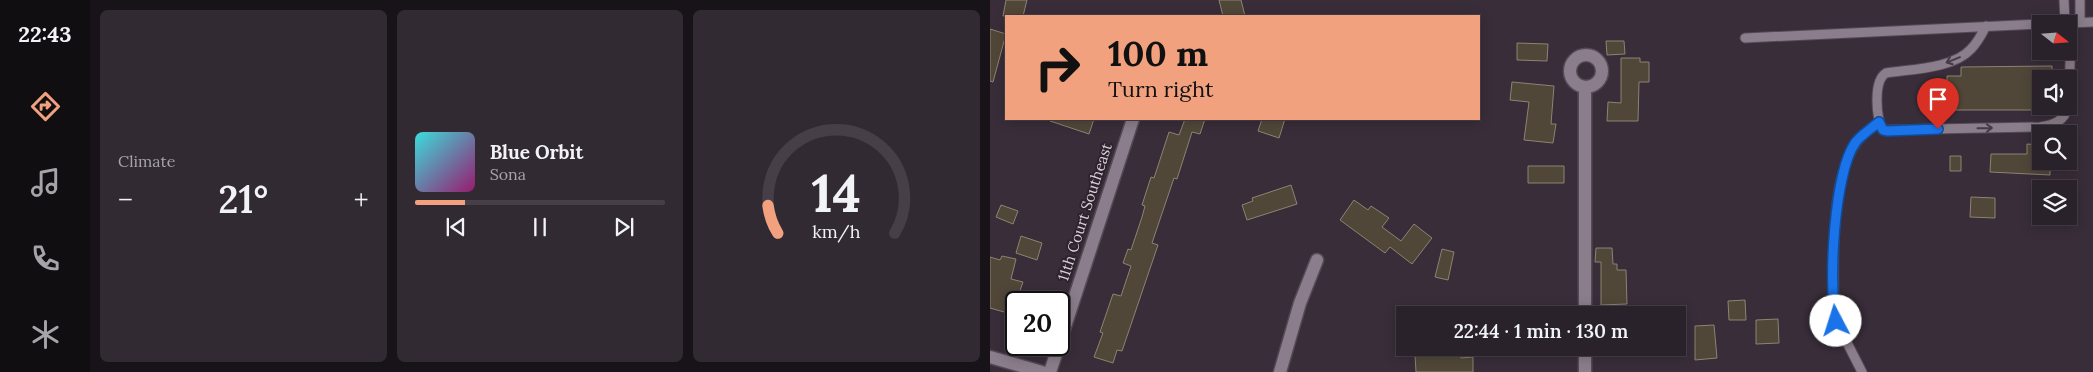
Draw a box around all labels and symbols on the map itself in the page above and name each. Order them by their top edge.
north arrow [2032,15,2078,60]
one-way arrow [1946,55,1961,65]
pin [1917,78,1959,129]
one-way arrow [1976,123,1993,133]
street label: 11th Court Southeast [1053,140,1116,283]
speed limit sign: 20 [1005,291,1070,356]
position arrow [1809,294,1861,346]

